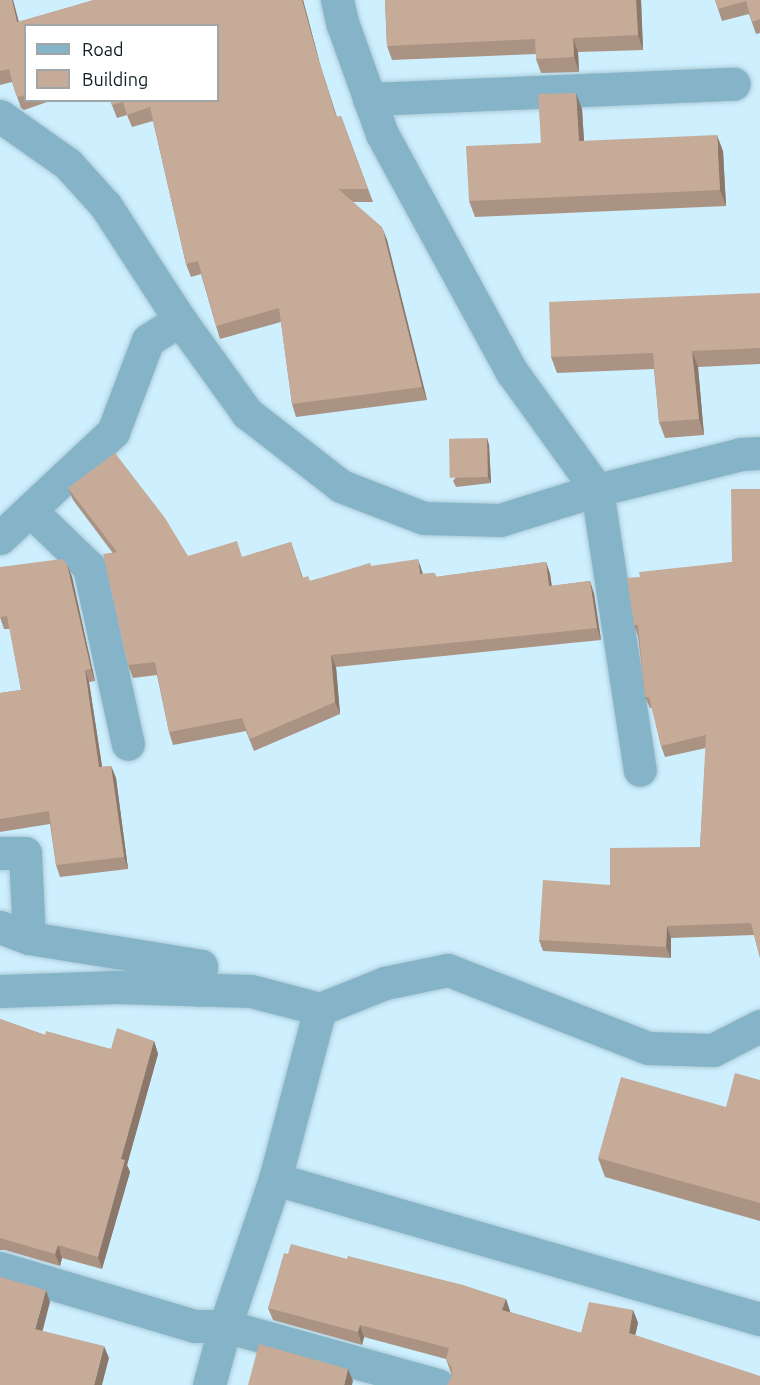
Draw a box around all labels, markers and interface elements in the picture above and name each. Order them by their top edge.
legend [24,24,219,102]
text: Road [82,39,124,59]
text: Building [82,69,148,89]

